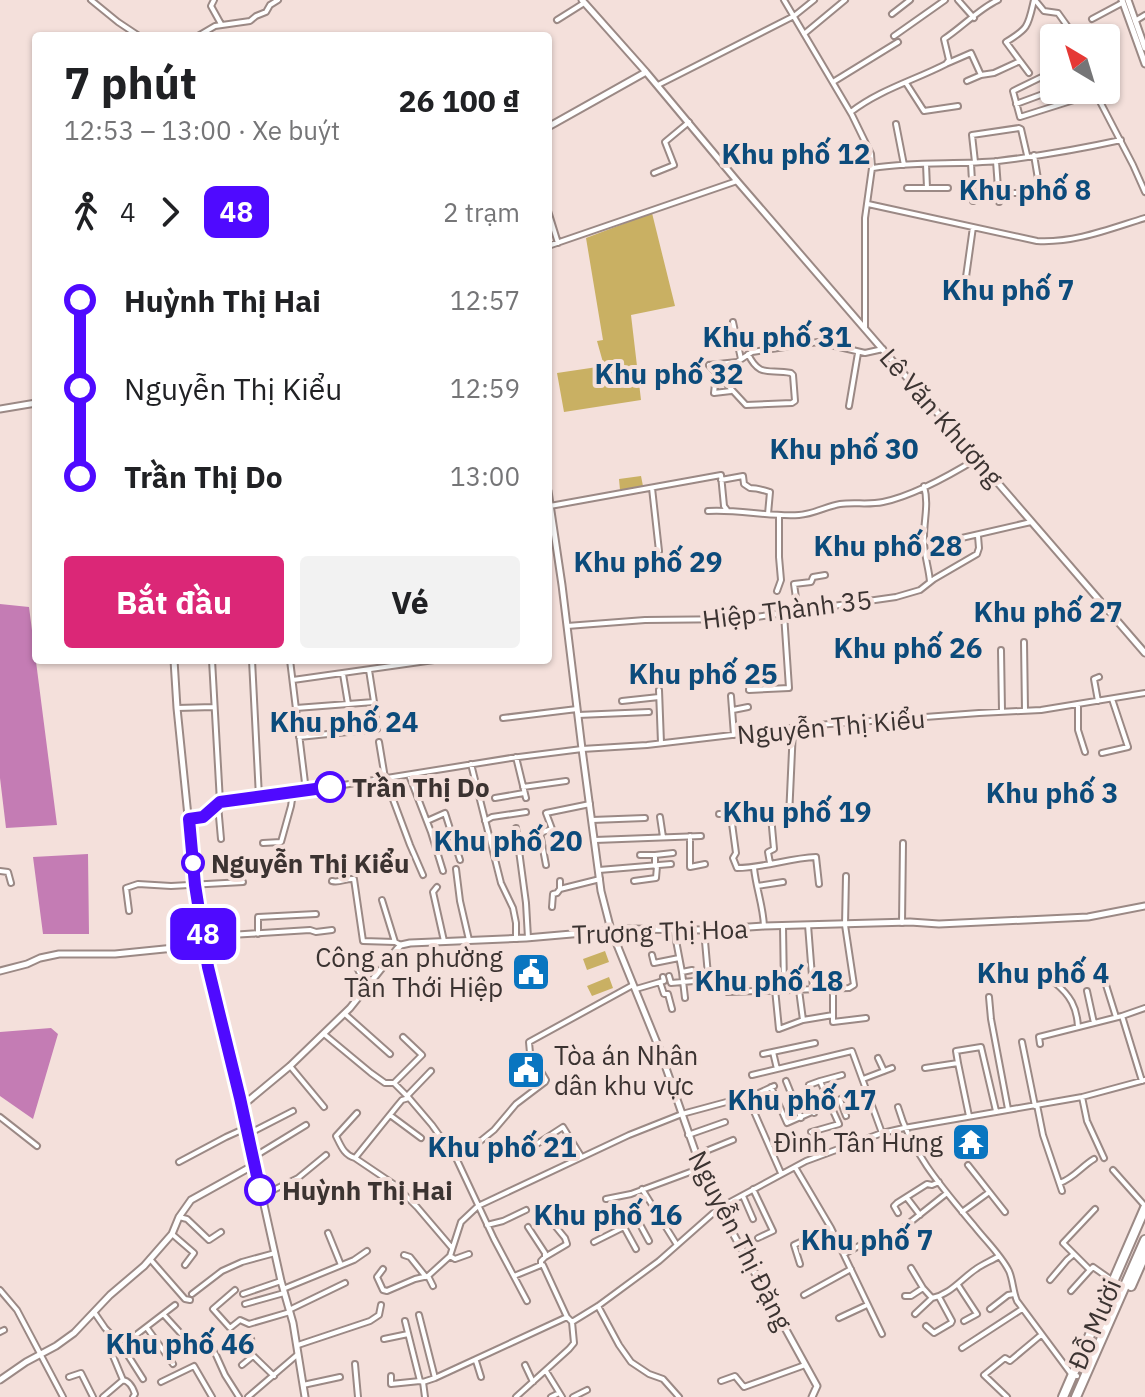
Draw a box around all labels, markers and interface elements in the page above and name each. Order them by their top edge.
north arrow [1040,24,1120,104]
map controls [1040,24,1120,104]
text: 7 phút [64,54,197,111]
text: 26 100 ₫ [399,81,520,120]
text: 12:53 – 13:00 · Xe buýt [64,113,340,147]
district label: Khu phố 12 [721,135,871,172]
district label: Khu phố 8 [959,171,1091,208]
icon: walk [64,190,108,234]
icon: forward [148,190,192,234]
text: 48 [220,193,253,230]
text: 4 [120,195,136,229]
text: 2 trạm [443,195,520,229]
district label: Khu phố 7 [942,271,1074,308]
text: Huỳnh Thị Hai [124,281,321,320]
text: 12:57 [450,283,520,317]
district label: Khu phố 31 [702,318,852,355]
street label: Lê Văn Khương [873,341,1011,493]
district label: Khu phố 32 [594,355,744,392]
text: Nguyễn Thị Kiểu [124,369,342,408]
text: 12:59 [450,371,520,405]
district label: Khu phố 30 [769,430,919,467]
text: Trần Thị Do [124,457,283,496]
text: 13:00 [450,459,520,493]
district label: Khu phố 28 [813,527,963,564]
district label: Khu phố 29 [573,543,723,580]
button: Bắt đầu [64,556,284,648]
button: Vé [300,556,520,648]
street label: Hiệp Thành 35 [700,582,874,636]
district label: Khu phố 27 [973,593,1123,630]
district label: Khu phố 26 [833,629,983,666]
district label: Khu phố 25 [628,655,778,692]
street label: Nguyễn Thị Kiểu [735,701,927,751]
district label: Khu phố 24 [269,703,419,740]
place label: Trần Thị Do [352,770,490,804]
marker: Trần Thị Do [315,772,345,802]
district label: Khu phố 3 [986,774,1118,811]
district label: Khu phố 19 [722,793,872,830]
district label: Khu phố 20 [433,822,583,859]
place label: Nguyễn Thị Kiểu [211,846,409,880]
marker: Nguyễn Thị Kiểu [182,852,204,874]
line badge: 48 [167,908,239,960]
street label: Trương Thị Hoa [571,911,749,951]
text: 48 [186,915,220,952]
place label: Công an phường Tân Thới Hiệp [315,940,503,1004]
public building icon: Công an phường Tân Thới Hiệp [510,951,552,993]
district label: Khu phố 4 [977,954,1109,991]
district label: Khu phố 18 [694,962,844,999]
place label: Tòa án Nhân dân khu vực [554,1038,698,1102]
public building icon: Tòa án Nhân dân khu vực [505,1049,547,1091]
district label: Khu phố 17 [727,1081,877,1118]
temple icon: Đình Tân Hưng [950,1121,992,1163]
place label: Đình Tân Hưng [774,1125,943,1159]
district label: Khu phố 21 [427,1128,577,1165]
street label: Nguyễn Thị Đặng [681,1145,801,1336]
place label: Huỳnh Thị Hai [282,1173,453,1207]
marker: Huỳnh Thị Hai [245,1175,275,1205]
district label: Khu phố 16 [533,1196,683,1233]
district label: Khu phố 7 [801,1221,933,1258]
street label: Đỗ Mười [1060,1274,1128,1374]
district label: Khu phố 46 [105,1325,255,1362]

